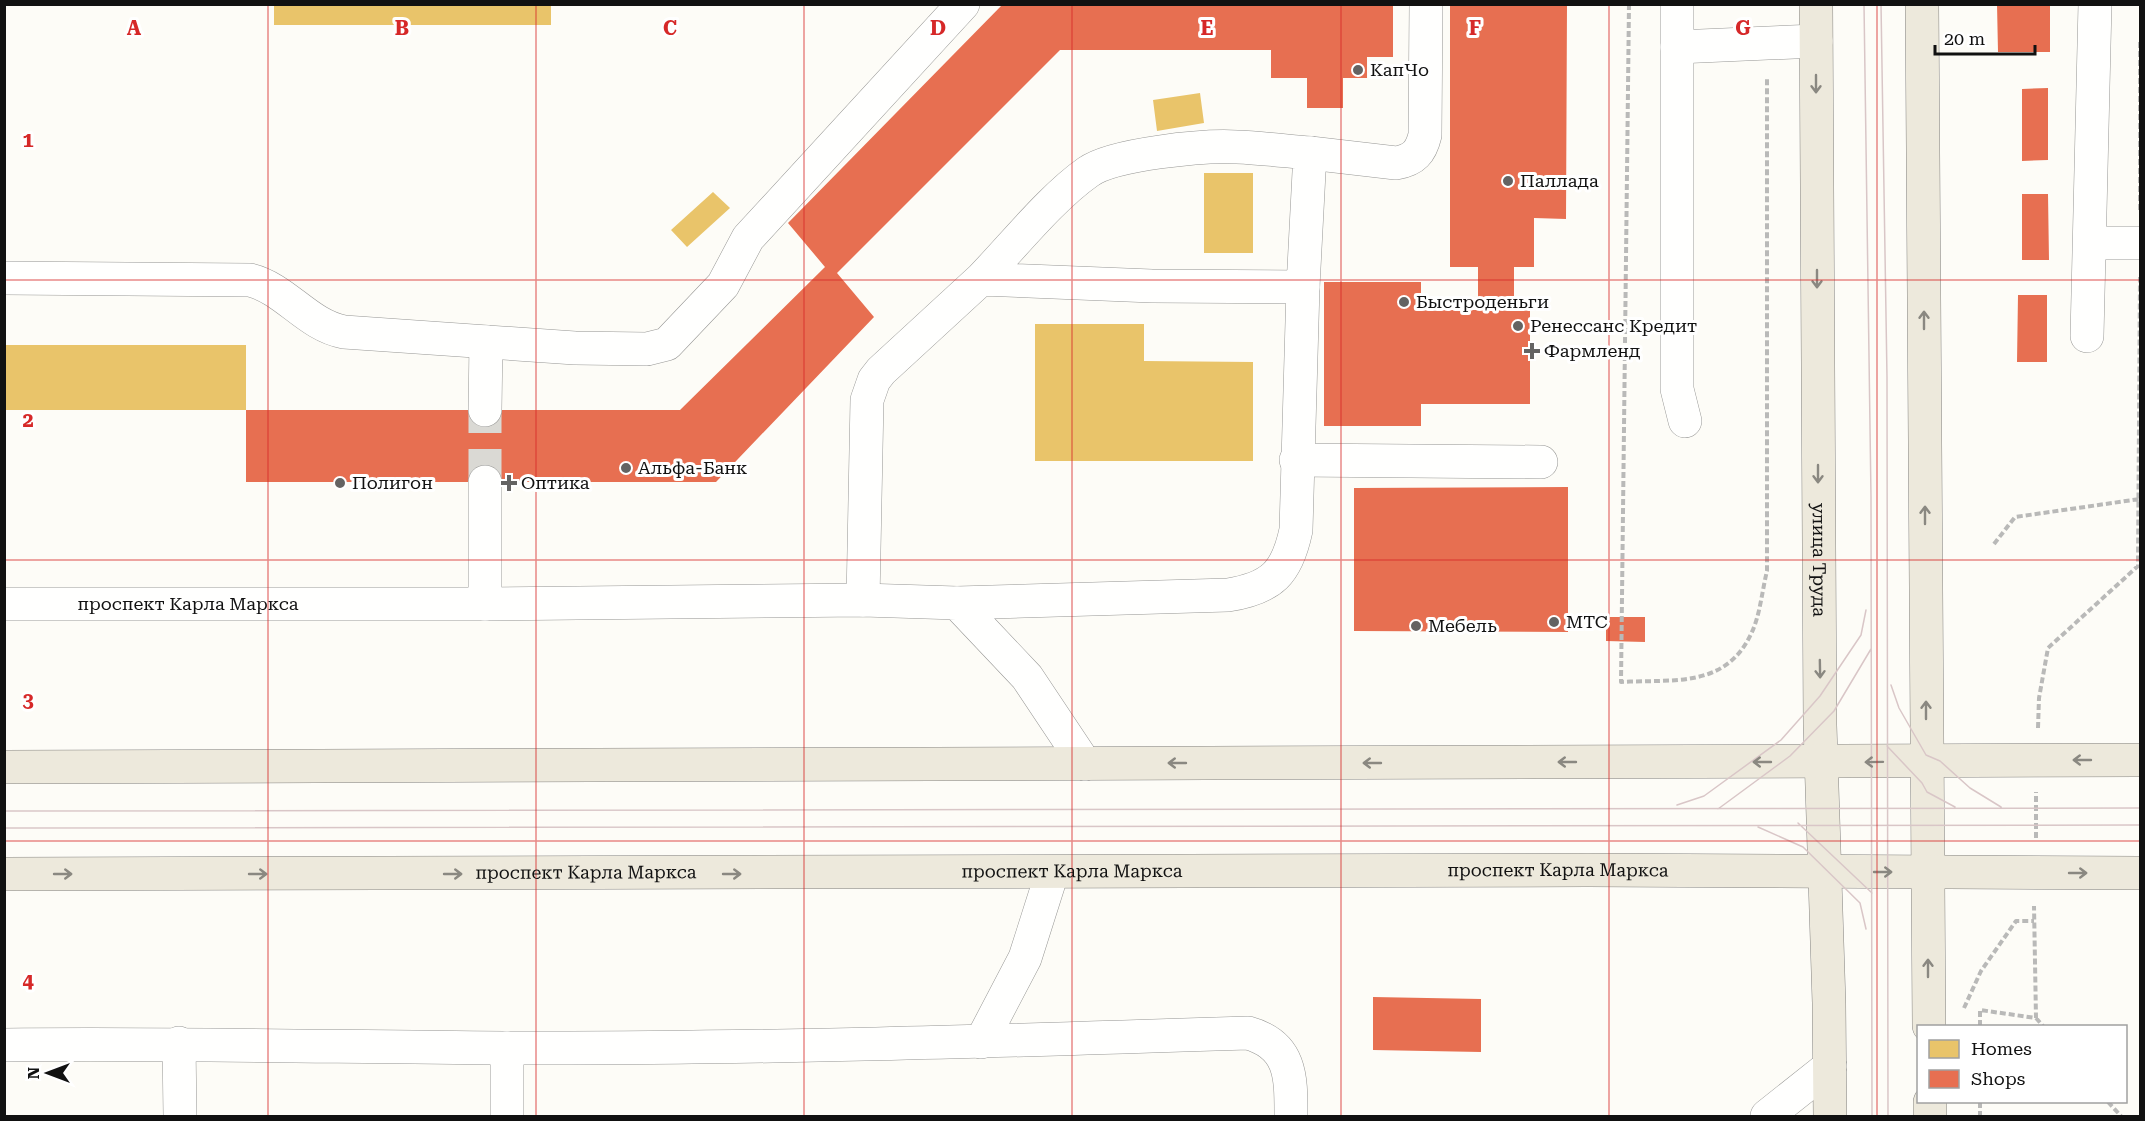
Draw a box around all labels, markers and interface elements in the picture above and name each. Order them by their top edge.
text: A [127,16,142,40]
text: B [395,16,409,40]
text: C [663,16,677,40]
text: D [930,16,946,40]
text: E [1201,16,1214,40]
text: F [1469,16,1481,40]
text: G [1735,16,1751,40]
scale bar [1935,18,2036,56]
text: 20 m [1944,28,1985,49]
place label: КапЧо [1370,59,1429,80]
marker: КапЧо [1351,63,1365,77]
one-way arrow [1810,73,1822,93]
text: 1 [22,128,34,152]
place label: Паллада [1520,170,1599,191]
marker: Паллада [1501,174,1515,188]
one-way arrow [1811,268,1823,288]
place label: Быстроденьги [1416,291,1549,312]
marker: Быстроденьги [1397,295,1411,309]
one-way arrow [1918,311,1930,331]
place label: Ренессанс Кредит [1530,315,1697,336]
marker: Ренессанс Кредит [1511,319,1525,333]
place label: Фармленд [1544,340,1640,361]
marker: Фармленд [1525,344,1539,358]
text: 2 [22,408,34,432]
place label: Альфа-Банк [638,457,747,478]
marker: Альфа-Банк [619,461,633,475]
one-way arrow [1812,463,1824,483]
place label: Полигон [352,472,433,493]
place label: Оптика [521,472,590,493]
marker: Полигон [333,476,347,490]
marker: Оптика [502,476,516,490]
street label: улица Труда [1809,503,1830,617]
one-way arrow [1919,506,1931,526]
street label: проспект Карла Маркса [77,593,299,614]
place label: МТС [1566,611,1608,632]
place label: Мебель [1428,615,1497,636]
marker: МТС [1547,615,1561,629]
marker: Мебель [1409,619,1423,633]
one-way arrow [1814,658,1826,678]
text: 3 [22,688,34,712]
one-way arrow [1920,701,1932,721]
one-way arrow [2073,754,2093,766]
one-way arrow [1558,756,1578,768]
one-way arrow [1753,756,1773,768]
one-way arrow [1864,756,1884,767]
one-way arrow [1168,757,1188,769]
one-way arrow [1363,757,1383,768]
street label: проспект Карла Маркса [1447,859,1669,880]
street label: проспект Карла Маркса [961,860,1183,882]
street label: проспект Карла Маркса [475,861,697,883]
one-way arrow [1873,866,1893,878]
one-way arrow [2068,867,2088,879]
one-way arrow [52,868,72,880]
one-way arrow [247,868,267,880]
one-way arrow [442,868,462,880]
one-way arrow [721,868,741,880]
one-way arrow [1922,959,1934,979]
text: 4 [22,969,34,993]
legend [1917,1025,2127,1103]
text: Homes [1971,1038,2032,1059]
north arrow [18,1043,78,1103]
text: N [24,1067,43,1079]
text: Shops [1971,1068,2025,1089]

